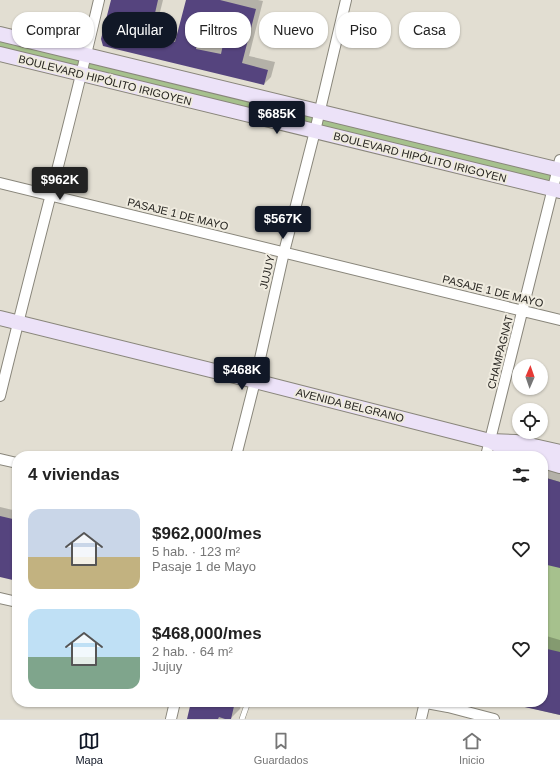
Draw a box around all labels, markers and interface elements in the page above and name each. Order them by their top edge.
chip: Comprar [12,12,94,48]
chip: Alquilar [102,12,177,48]
chip: Filtros [185,12,251,48]
chip: Nuevo [259,12,328,48]
chip: Piso [336,12,391,48]
chip: Casa [399,12,460,48]
street label: BOULEVARD HIPÓLITO IRIGOYEN [17,53,193,107]
pin: $685K [249,101,305,135]
text: $685K [258,106,296,121]
street label: BOULEVARD HIPÓLITO IRIGOYEN [332,130,508,184]
pin: $962K [32,167,88,201]
text: $962K [41,172,79,187]
street label: PASAJE 1 DE MAYO [126,196,230,232]
pin: $567K [255,206,311,240]
text: $567K [264,211,302,226]
street label: JUJUY [257,253,277,290]
street label: PASAJE 1 DE MAYO [441,273,545,309]
street label: CHAMPAGNAT [485,313,515,390]
pin: $468K [214,357,270,391]
north arrow [512,359,548,395]
map controls [512,359,548,439]
text: $468K [223,362,261,377]
street label: AVENIDA BELGRANO [295,386,406,424]
button: locate [512,403,548,439]
icon: filters [510,464,532,486]
text: 4 viviendas [28,465,120,484]
text: $962,000/mes [152,524,262,543]
icon: home [60,525,108,573]
icon: heart [510,538,532,560]
text: 5 hab. · 123 m² [152,544,240,559]
text: Pasaje 1 de Mayo [152,559,256,574]
text: $468,000/mes [152,624,262,643]
icon: home [60,625,108,673]
icon: heart [510,638,532,660]
text: 2 hab. · 64 m² [152,644,233,659]
text: Jujuy [152,659,182,674]
tab: Mapa [75,730,103,766]
tab: Guardados [254,730,308,766]
tab: Inicio [459,730,485,766]

